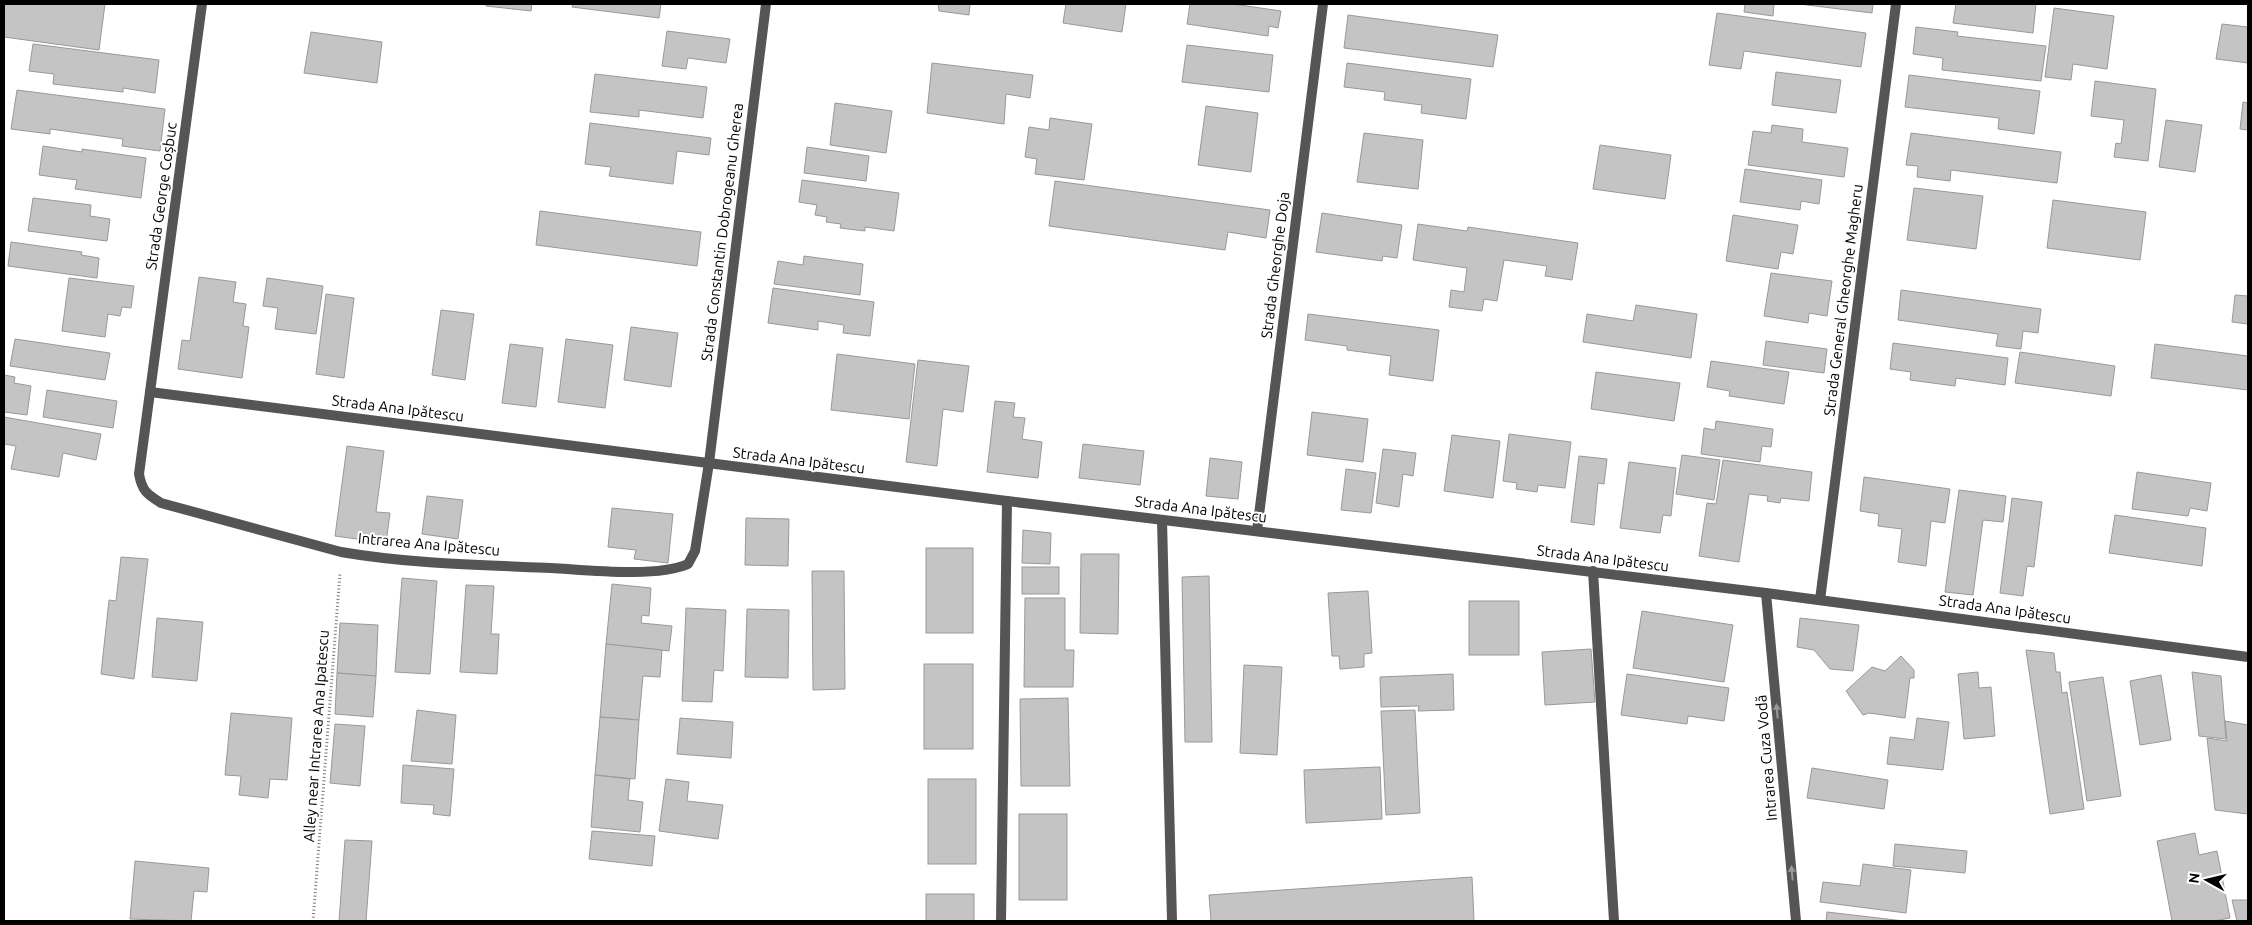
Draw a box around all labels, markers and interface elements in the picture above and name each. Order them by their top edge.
street label: Strada Constantin Dobrogeanu Gherea [698,102,746,362]
street label: Strada George Coșbuc [142,121,180,271]
street label: Strada General Gheorghe Magheru [1820,183,1866,417]
street label: Strada Gheorghe Doja [1258,191,1292,339]
street label: Strada Ana Ipătescu [331,391,465,425]
street label: Strada Ana Ipătescu [732,443,866,477]
street label: Strada Ana Ipătescu [1134,492,1268,526]
street label: Intrarea Ana Ipătescu [357,529,501,559]
street label: Strada Ana Ipătescu [1536,541,1670,575]
street label: Strada Ana Ipătescu [1938,591,2072,627]
street label: Alley near Intrarea Ana Ipatescu [300,629,332,843]
street label: Intrarea Cuza Vodă [1752,694,1780,822]
one-way arrow [1772,703,1780,719]
north arrow [2182,855,2232,905]
one-way arrow [1787,864,1795,880]
text: N [2185,872,2203,884]

